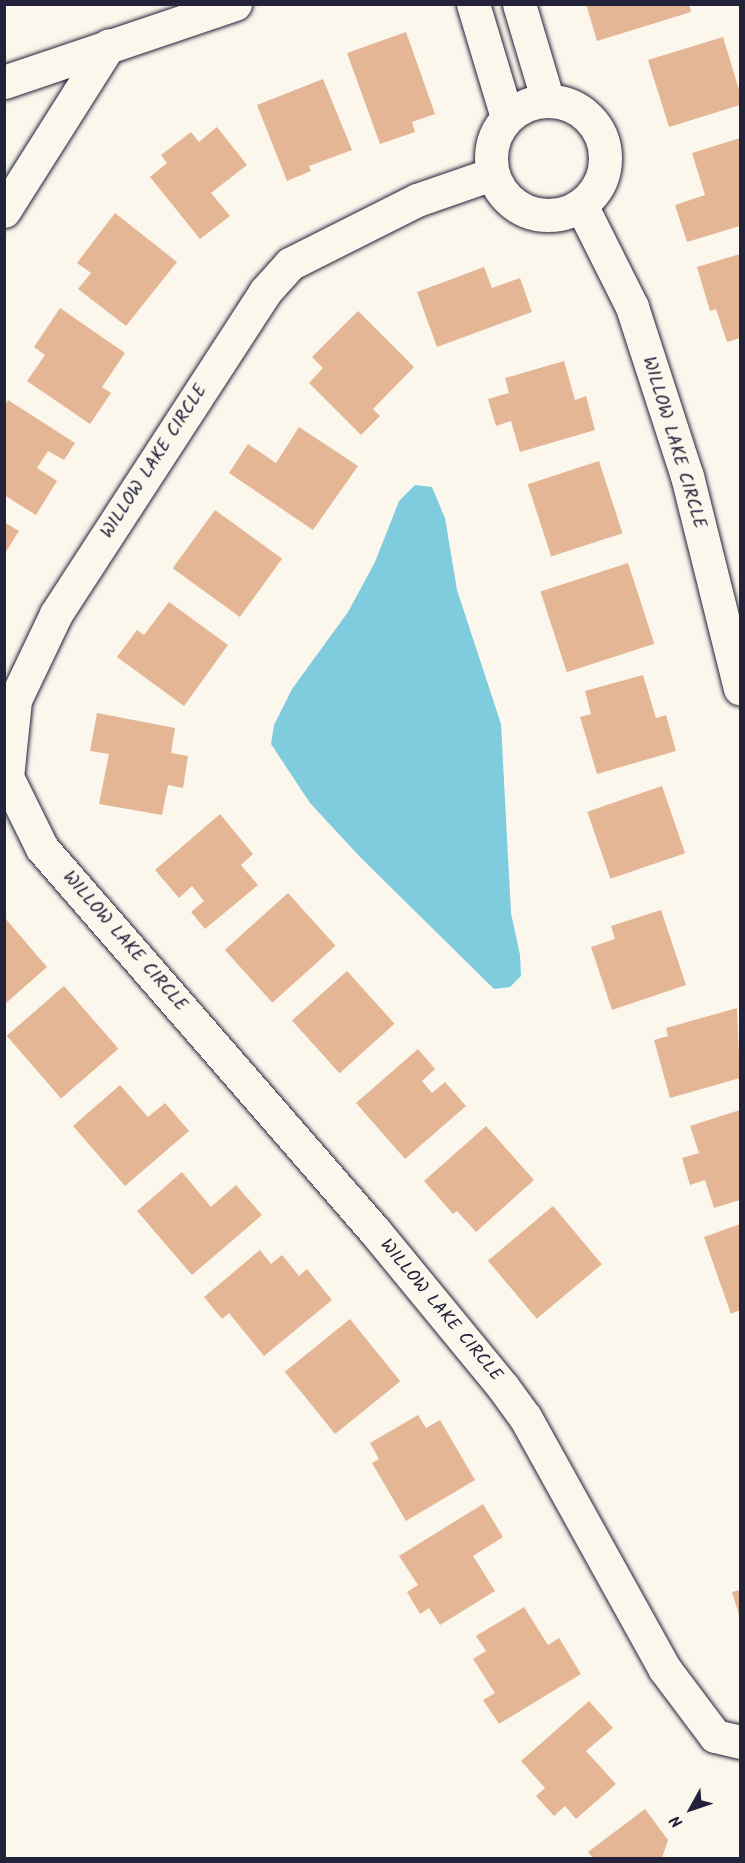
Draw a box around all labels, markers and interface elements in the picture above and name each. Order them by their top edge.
street label: WILLOW LAKE CIRCLE [637,354,709,532]
street label: WILLOW LAKE CIRCLE [97,381,213,543]
street label: WILLOW LAKE CIRCLE [57,867,191,1017]
street label: WILLOW LAKE CIRCLE [374,1236,506,1386]
north arrow [661,1779,721,1839]
text: N [664,1809,690,1833]

